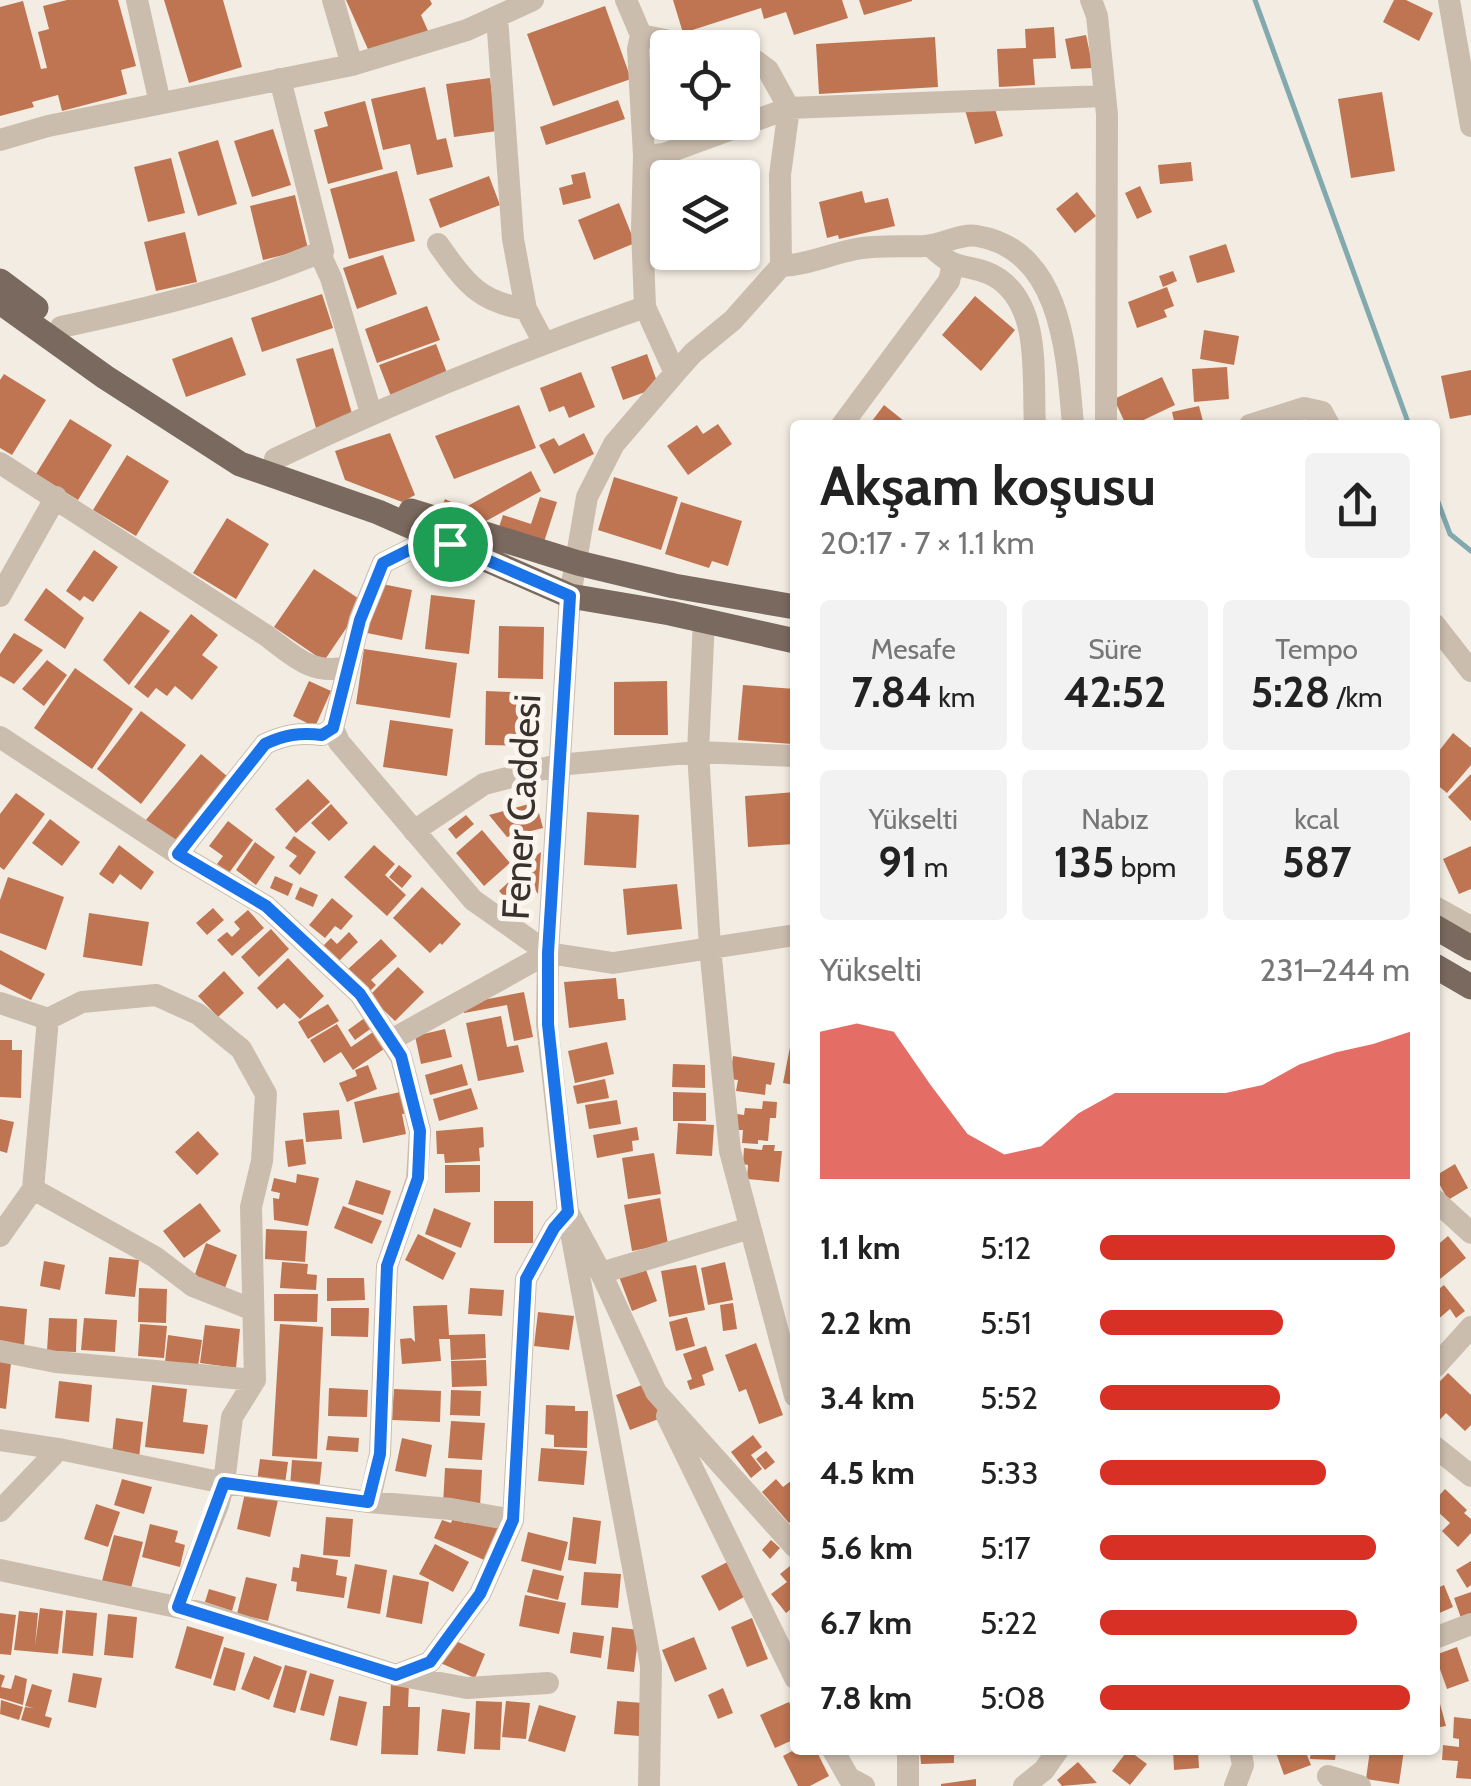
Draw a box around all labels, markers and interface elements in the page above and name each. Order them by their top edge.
map controls [650,30,760,270]
button: locate [650,30,760,140]
button: layers [650,160,760,270]
text: Akşam koşusu [820,452,1156,519]
button: share [1305,453,1410,558]
pin [408,502,493,587]
icon: arrive [423,517,478,572]
text: 20:17 · 7 × 1.1 km [820,523,1034,562]
text: Mesafe [871,632,956,666]
text: Süre [1088,632,1142,666]
text: Tempo [1275,632,1358,666]
text: 7.84 [851,666,932,718]
text: 42:52 [1064,666,1166,718]
text: 5:28 [1251,666,1330,718]
text: km [932,680,975,714]
text: /km [1330,680,1383,714]
street label: Fener Caddesi [492,693,550,921]
text: Yükselti [869,802,958,836]
text: Nabız [1081,802,1149,836]
text: kcal [1294,802,1339,836]
text: 91 [878,836,917,888]
text: 135 [1054,836,1114,888]
text: 587 [1282,836,1351,888]
text: m [917,850,948,884]
text: bpm [1114,850,1176,884]
text: Yükselti [820,950,922,989]
text: 231–244 m [1260,950,1410,989]
text: 1.1 km [820,1228,901,1267]
text: 5:12 [980,1228,1031,1267]
text: 2.2 km [820,1303,912,1342]
text: 5:51 [980,1303,1032,1342]
text: 3.4 km [820,1378,915,1417]
text: 5:52 [980,1378,1038,1417]
text: 4.5 km [820,1453,915,1492]
text: 5:33 [980,1453,1039,1492]
text: 5.6 km [820,1528,913,1567]
text: 5:17 [980,1528,1031,1567]
text: 6.7 km [820,1603,912,1642]
text: 5:22 [980,1603,1038,1642]
text: 7.8 km [820,1678,912,1717]
text: 5:08 [980,1678,1046,1717]

